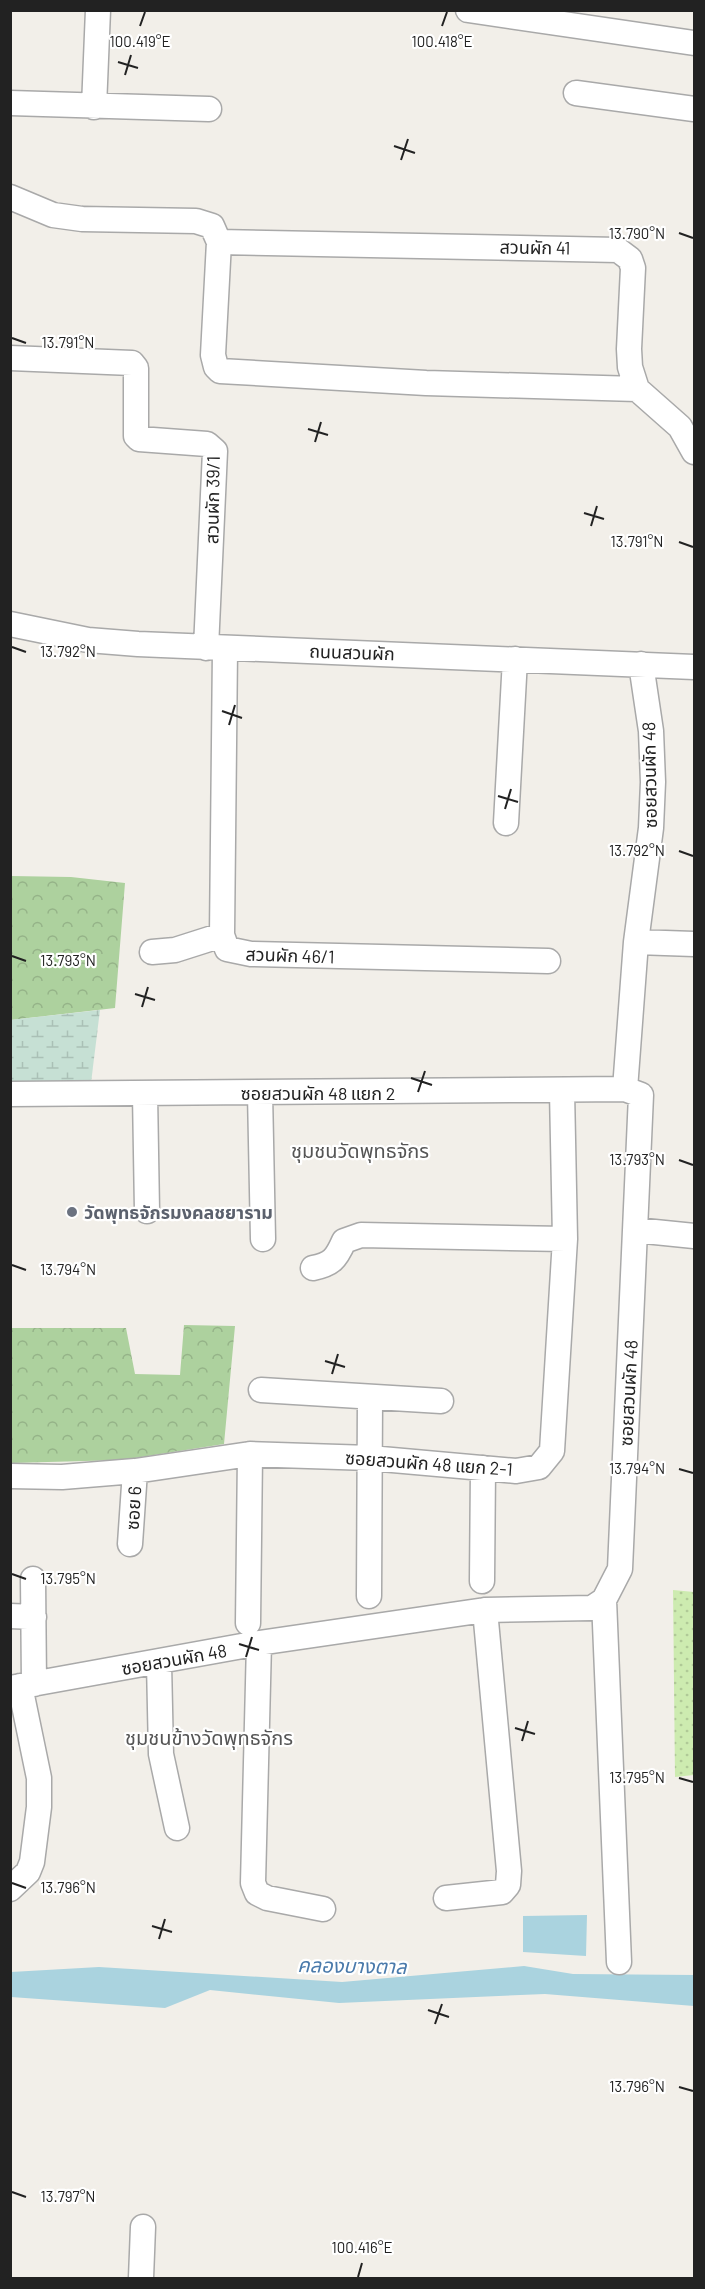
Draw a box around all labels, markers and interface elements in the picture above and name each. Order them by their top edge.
text: 100.419°E [109,32,171,50]
text: 100.418°E [411,32,473,50]
text: 13.790°N [609,224,665,242]
street label: สวนผัก 41 [499,235,571,259]
text: 13.791°N [42,333,94,351]
street label: สวนผัก 39/1 [200,456,224,544]
text: 13.791°N [611,532,663,550]
street label: ถนนสวนผัก [309,640,395,664]
text: 13.792°N [40,642,96,660]
street label: ซอยสวนผัก 48 [637,722,661,828]
text: 13.792°N [609,841,665,859]
street label: สวนผัก 46/1 [245,942,335,968]
text: 13.793°N [40,951,96,969]
street label: ซอยสวนผัก 48 แยก 2 [241,1082,395,1104]
district label: ชุมชนวัดพุทธจักร [291,1138,429,1163]
text: 13.793°N [609,1150,665,1168]
place label: วัดพุทธจักรมงคลชยาราม [84,1201,273,1224]
marker: วัดพุทธจักรมงคลชยาราม [65,1205,79,1219]
text: 13.794°N [40,1260,96,1278]
street label: ซอยสวนผัก 48 [614,1339,642,1447]
street label: ซอยสวนผัก 48 แยก 2-1 [344,1446,514,1480]
text: 13.794°N [609,1459,665,1477]
street label: ซอย 6 [120,1485,146,1531]
text: 13.795°N [40,1569,96,1587]
street label: ซอยสวนผัก 48 [120,1639,228,1679]
district label: ชุมชนข้างวัดพุทธจักร [125,1725,293,1750]
text: 13.795°N [609,1768,665,1786]
text: 13.796°N [40,1878,96,1896]
water label: คลองบางตาล [297,1952,407,1978]
text: 13.796°N [609,2077,665,2095]
text: 13.797°N [40,2187,96,2205]
text: 100.416°E [331,2238,393,2256]

